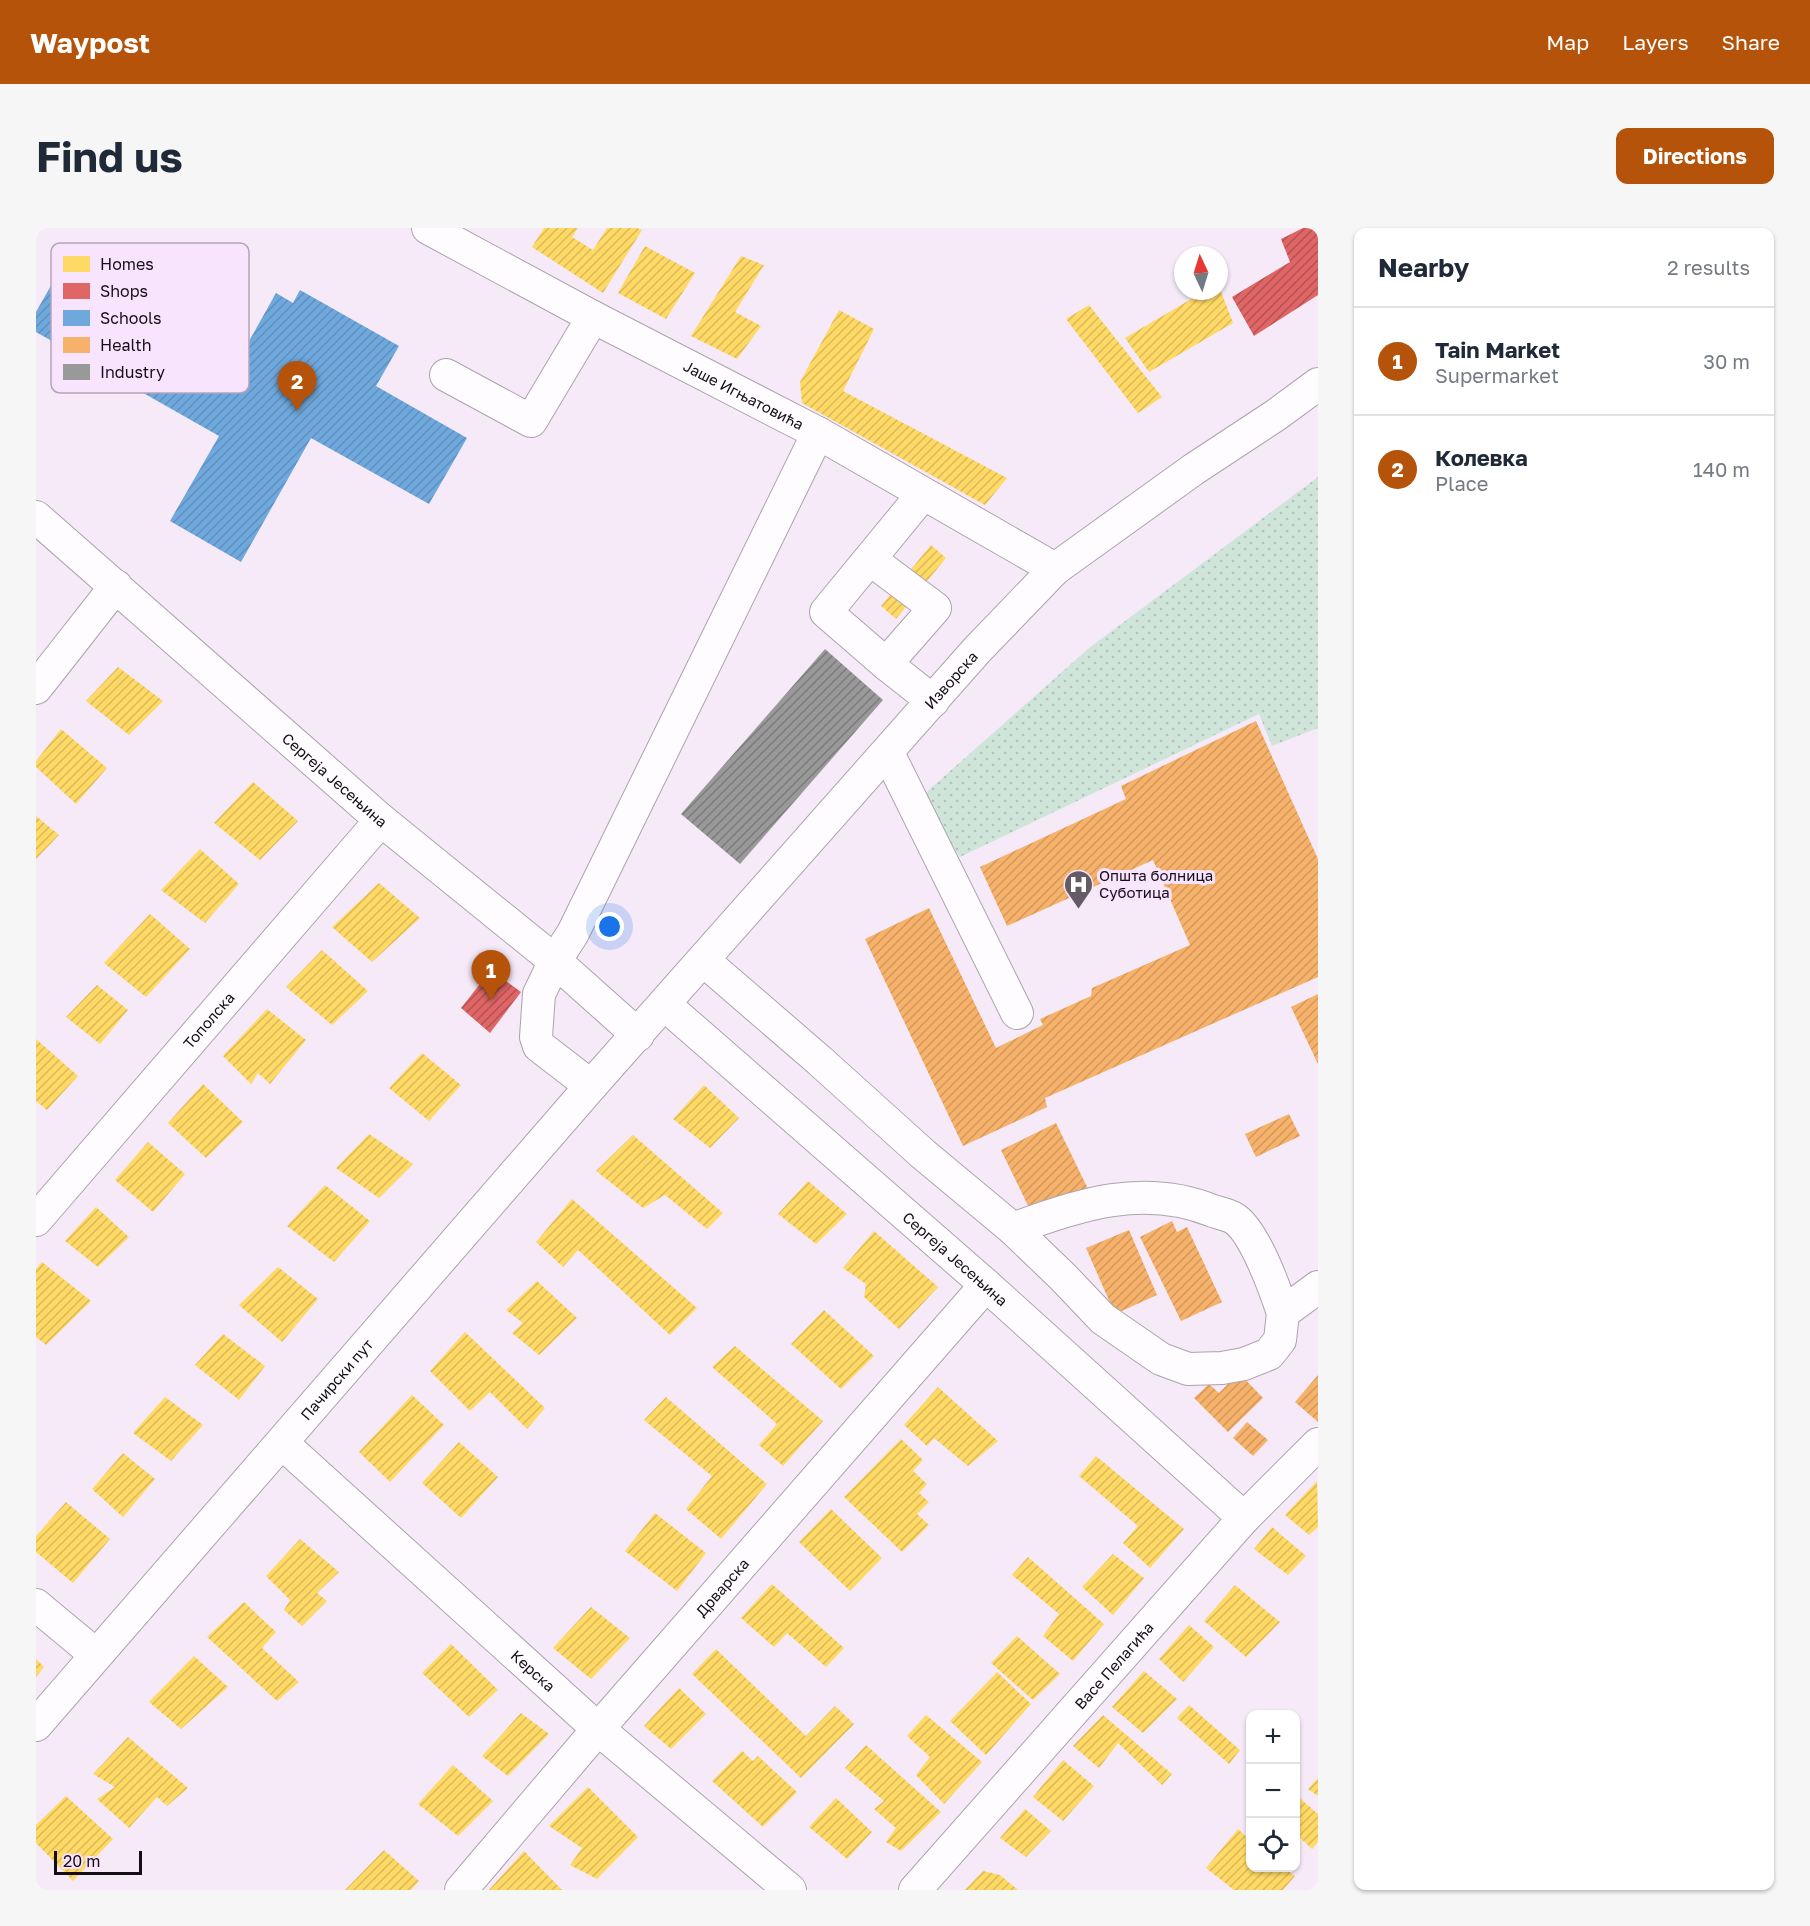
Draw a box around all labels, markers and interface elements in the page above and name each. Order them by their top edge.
text: Waypost [30,26,150,59]
text: Map [1546,29,1589,55]
text: Layers [1622,29,1689,55]
text: Share [1722,29,1780,55]
button: Directions [1616,128,1774,184]
text: Find us [36,131,183,181]
legend [51,243,249,393]
north arrow [1174,246,1228,300]
text: Nearby [1378,252,1469,283]
text: Homes [100,254,154,274]
text: 2 results [1667,255,1750,279]
text: Shops [100,281,148,301]
text: Schools [100,308,162,328]
text: Health [100,335,152,355]
text: Tain Market [1435,336,1560,363]
text: 1 [1392,349,1403,373]
text: 30 m [1703,349,1750,373]
street label: Јаше Игњатовића [681,356,807,433]
text: Industry [100,362,165,382]
pin: 2 [278,362,316,411]
text: Supermarket [1435,363,1559,387]
text: Колевка [1435,444,1528,471]
text: 2 [1391,457,1404,481]
text: 140 m [1693,457,1750,481]
text: Place [1435,471,1488,495]
street label: Изворска [920,647,981,712]
street label: Сергеја Јесењина [279,729,391,831]
place label: Општа болница Суботица [1099,866,1213,901]
hospital icon: Општа болница Суботица [1062,868,1094,910]
your location [595,912,624,941]
pin: 1 [472,950,510,1000]
street label: Тополска [179,988,238,1052]
street label: Сергеја Јесењина [899,1208,1012,1309]
street label: Пачирски пут [296,1335,377,1423]
street label: Дрварска [692,1554,752,1620]
street label: Васе Пелагића [1071,1618,1157,1712]
street label: Керска [508,1646,559,1695]
map controls [1246,1710,1300,1872]
button: + [1246,1710,1300,1764]
button: − [1246,1764,1300,1818]
button: locate [1246,1818,1300,1872]
scale bar [54,1848,142,1876]
text: 20 m [63,1851,100,1871]

